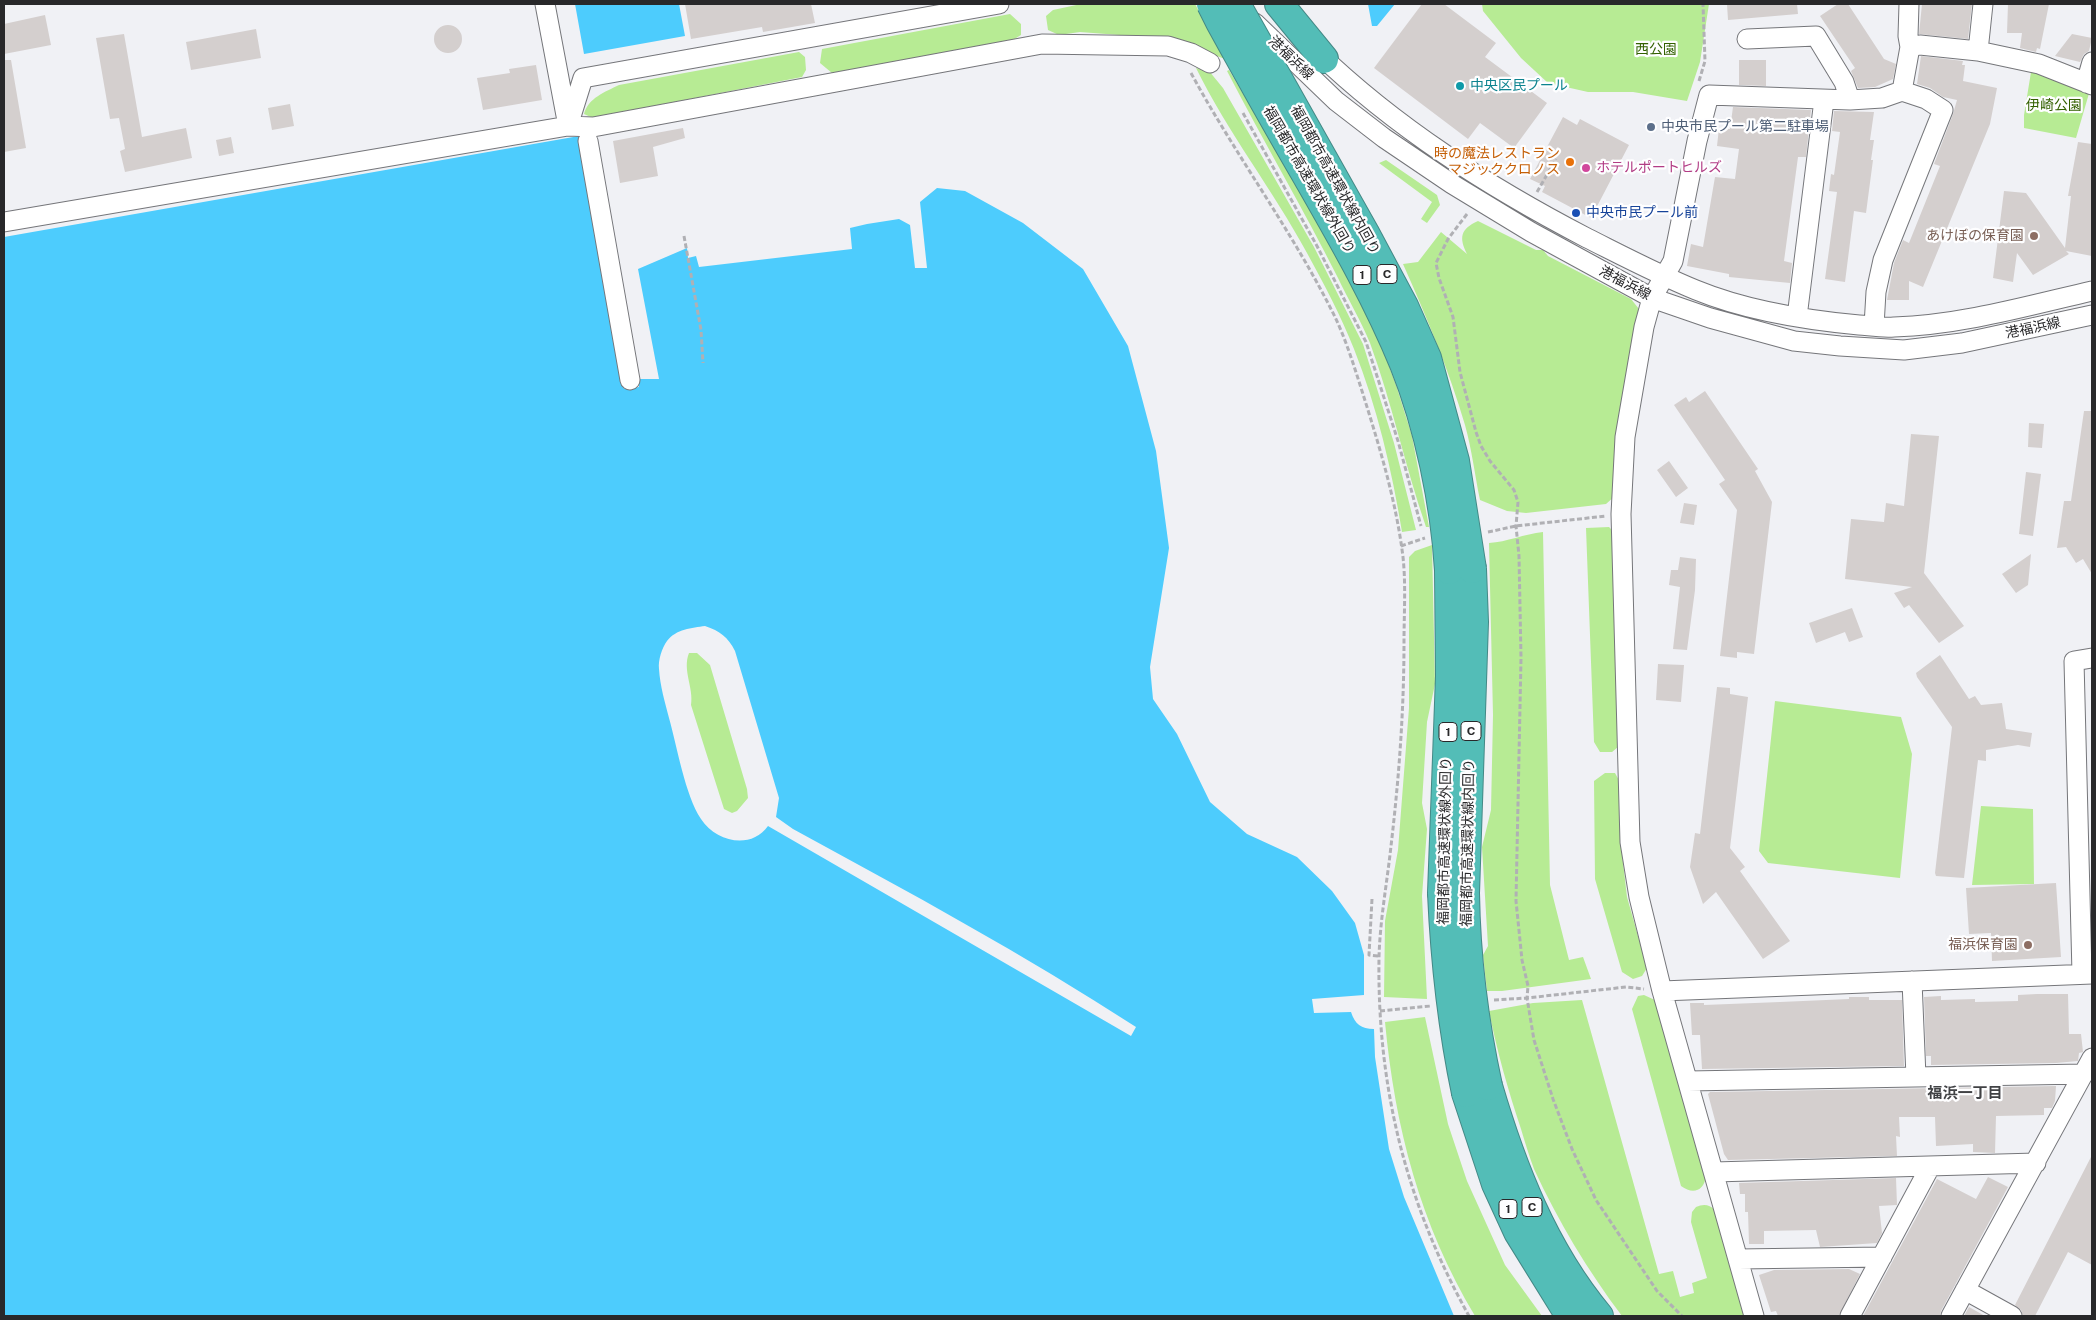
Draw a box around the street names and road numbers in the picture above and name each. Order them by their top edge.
street label: 港福浜線 [1265,33,1317,83]
street label: 福岡都市高速環状線内回り [1287,102,1383,258]
street label: 福岡都市高速環状線外回り [1260,103,1358,257]
street label: 港福浜線 [1596,262,1654,304]
road number: C [1377,264,1397,284]
road number: 1 [1353,266,1371,284]
street label: 港福浜線 [2004,314,2062,342]
road number: C [1461,721,1481,740]
road number: 1 [1439,722,1457,742]
street label: 福岡都市高速環状線外回り [1435,757,1455,925]
street label: 福岡都市高速環状線内回り [1458,759,1478,927]
road number: C [1522,1198,1542,1216]
road number: 1 [1499,1200,1517,1218]

